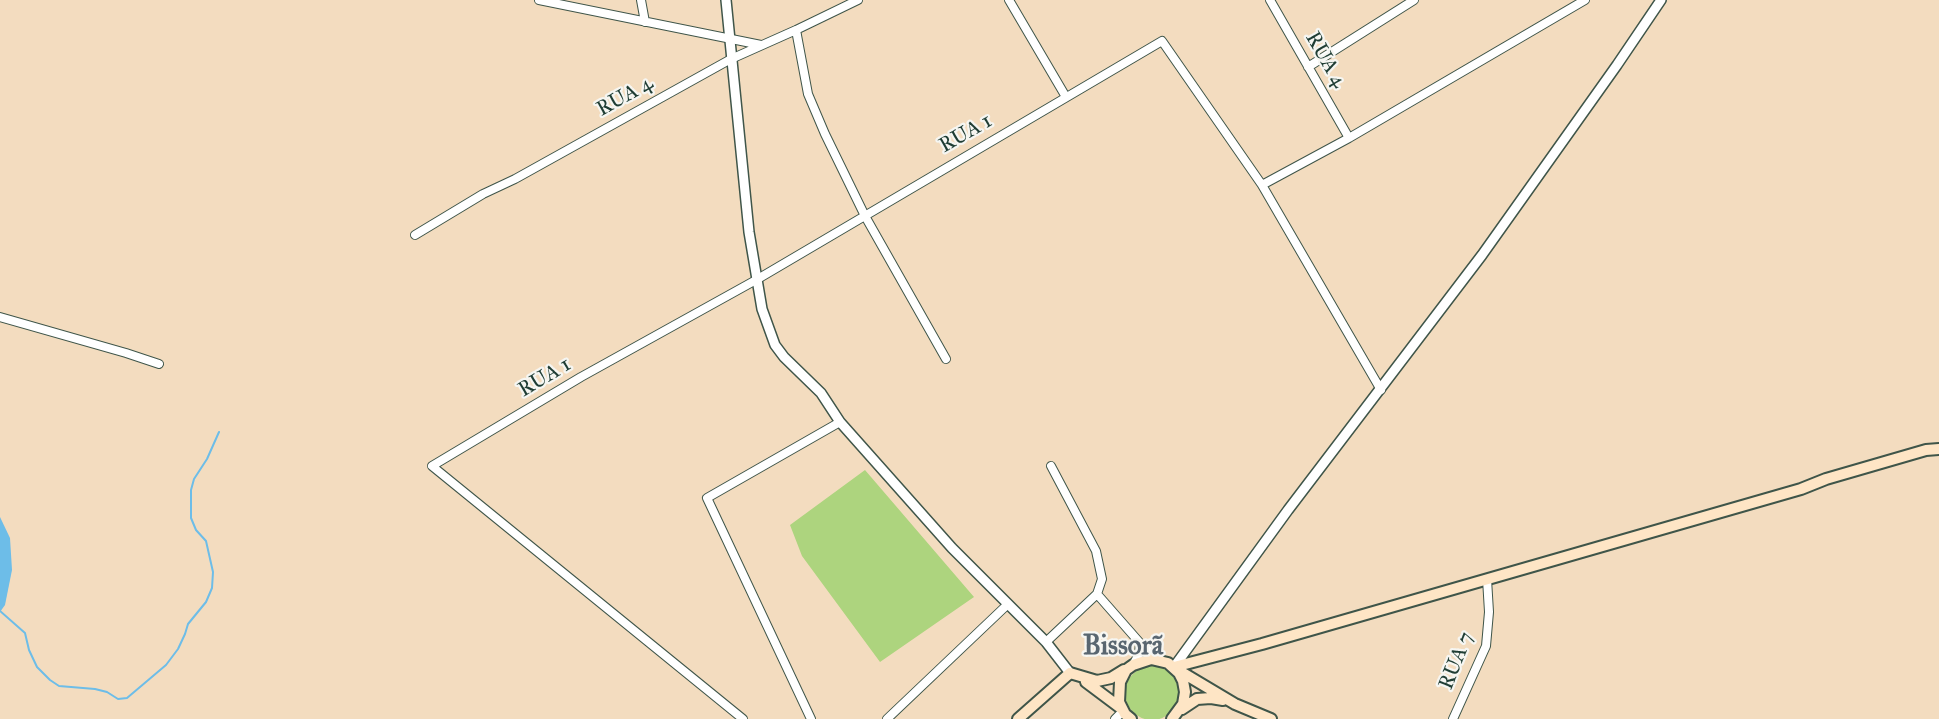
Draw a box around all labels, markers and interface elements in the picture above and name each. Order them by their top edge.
street label: RUA 4 [1299,28,1351,92]
street label: RUA 4 [593,71,657,123]
street label: RUA 1 [935,109,997,159]
street label: RUA 1 [514,353,576,403]
street label: RUA 7 [1434,629,1480,693]
district label: Bissorã [1083,631,1163,663]

